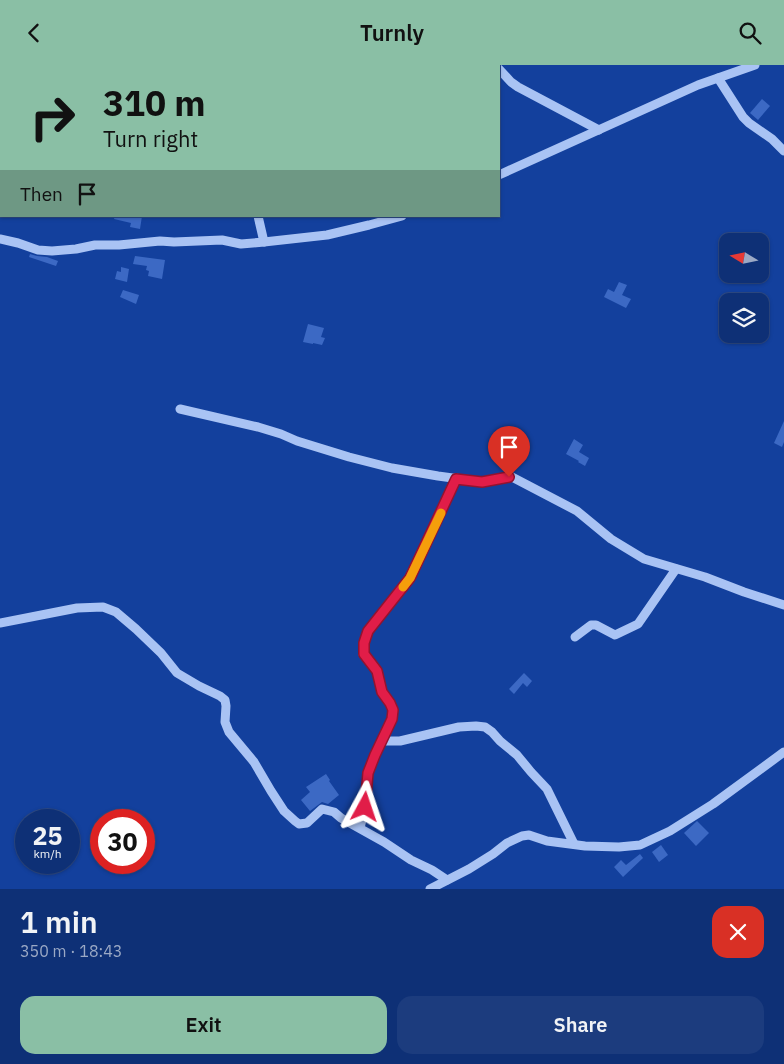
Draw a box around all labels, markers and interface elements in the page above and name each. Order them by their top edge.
text: Turnly [360,18,424,47]
icon: back [20,19,48,47]
icon: search [736,19,764,47]
text: 310 m [103,80,206,126]
icon: right [20,85,85,150]
text: Turn right [103,124,198,153]
icon: arrive [73,180,101,208]
text: Then [20,182,63,206]
north arrow [719,233,769,283]
map controls [719,233,769,343]
button: layers [719,293,769,343]
pin [488,426,530,477]
icon: arrive [495,433,523,461]
position arrow [338,780,390,832]
speed limit sign: 30 [90,809,155,874]
text: 25 [32,819,63,852]
text: km/h [33,846,62,861]
text: 1 min [20,902,98,941]
button: close [712,906,764,958]
text: 350 m · 18:43 [20,941,122,961]
button: Exit [20,996,387,1054]
button: Share [397,996,764,1054]

